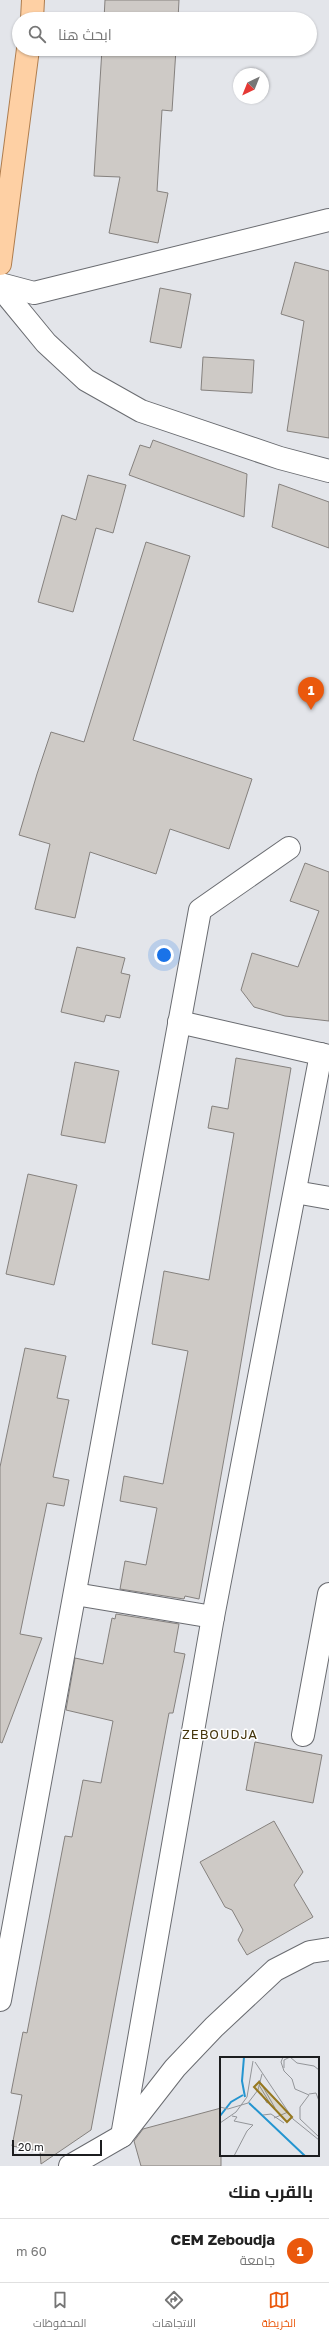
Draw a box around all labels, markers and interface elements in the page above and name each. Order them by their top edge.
search box [12,12,317,56]
icon: search [26,23,48,45]
text: ابحث هنا [58,25,112,43]
north arrow [233,68,269,104]
pin: 1 [298,677,324,710]
your location [154,945,174,965]
district label: ZEBOUDJA [182,1726,258,1742]
inset map [220,2057,319,2156]
scale bar [12,2138,102,2157]
text: 20 m [18,2140,44,2153]
text: بالقرب منك [229,2181,313,2202]
text: CEM Zeboudja [171,2230,275,2248]
text: 60 m [16,2243,47,2259]
text: 1 [297,2243,303,2259]
text: جامعة [240,2252,275,2268]
tab: المحفوظات [33,2289,86,2333]
tab: الاتجاهات [152,2289,196,2333]
tab: الخريطة [262,2289,296,2333]

